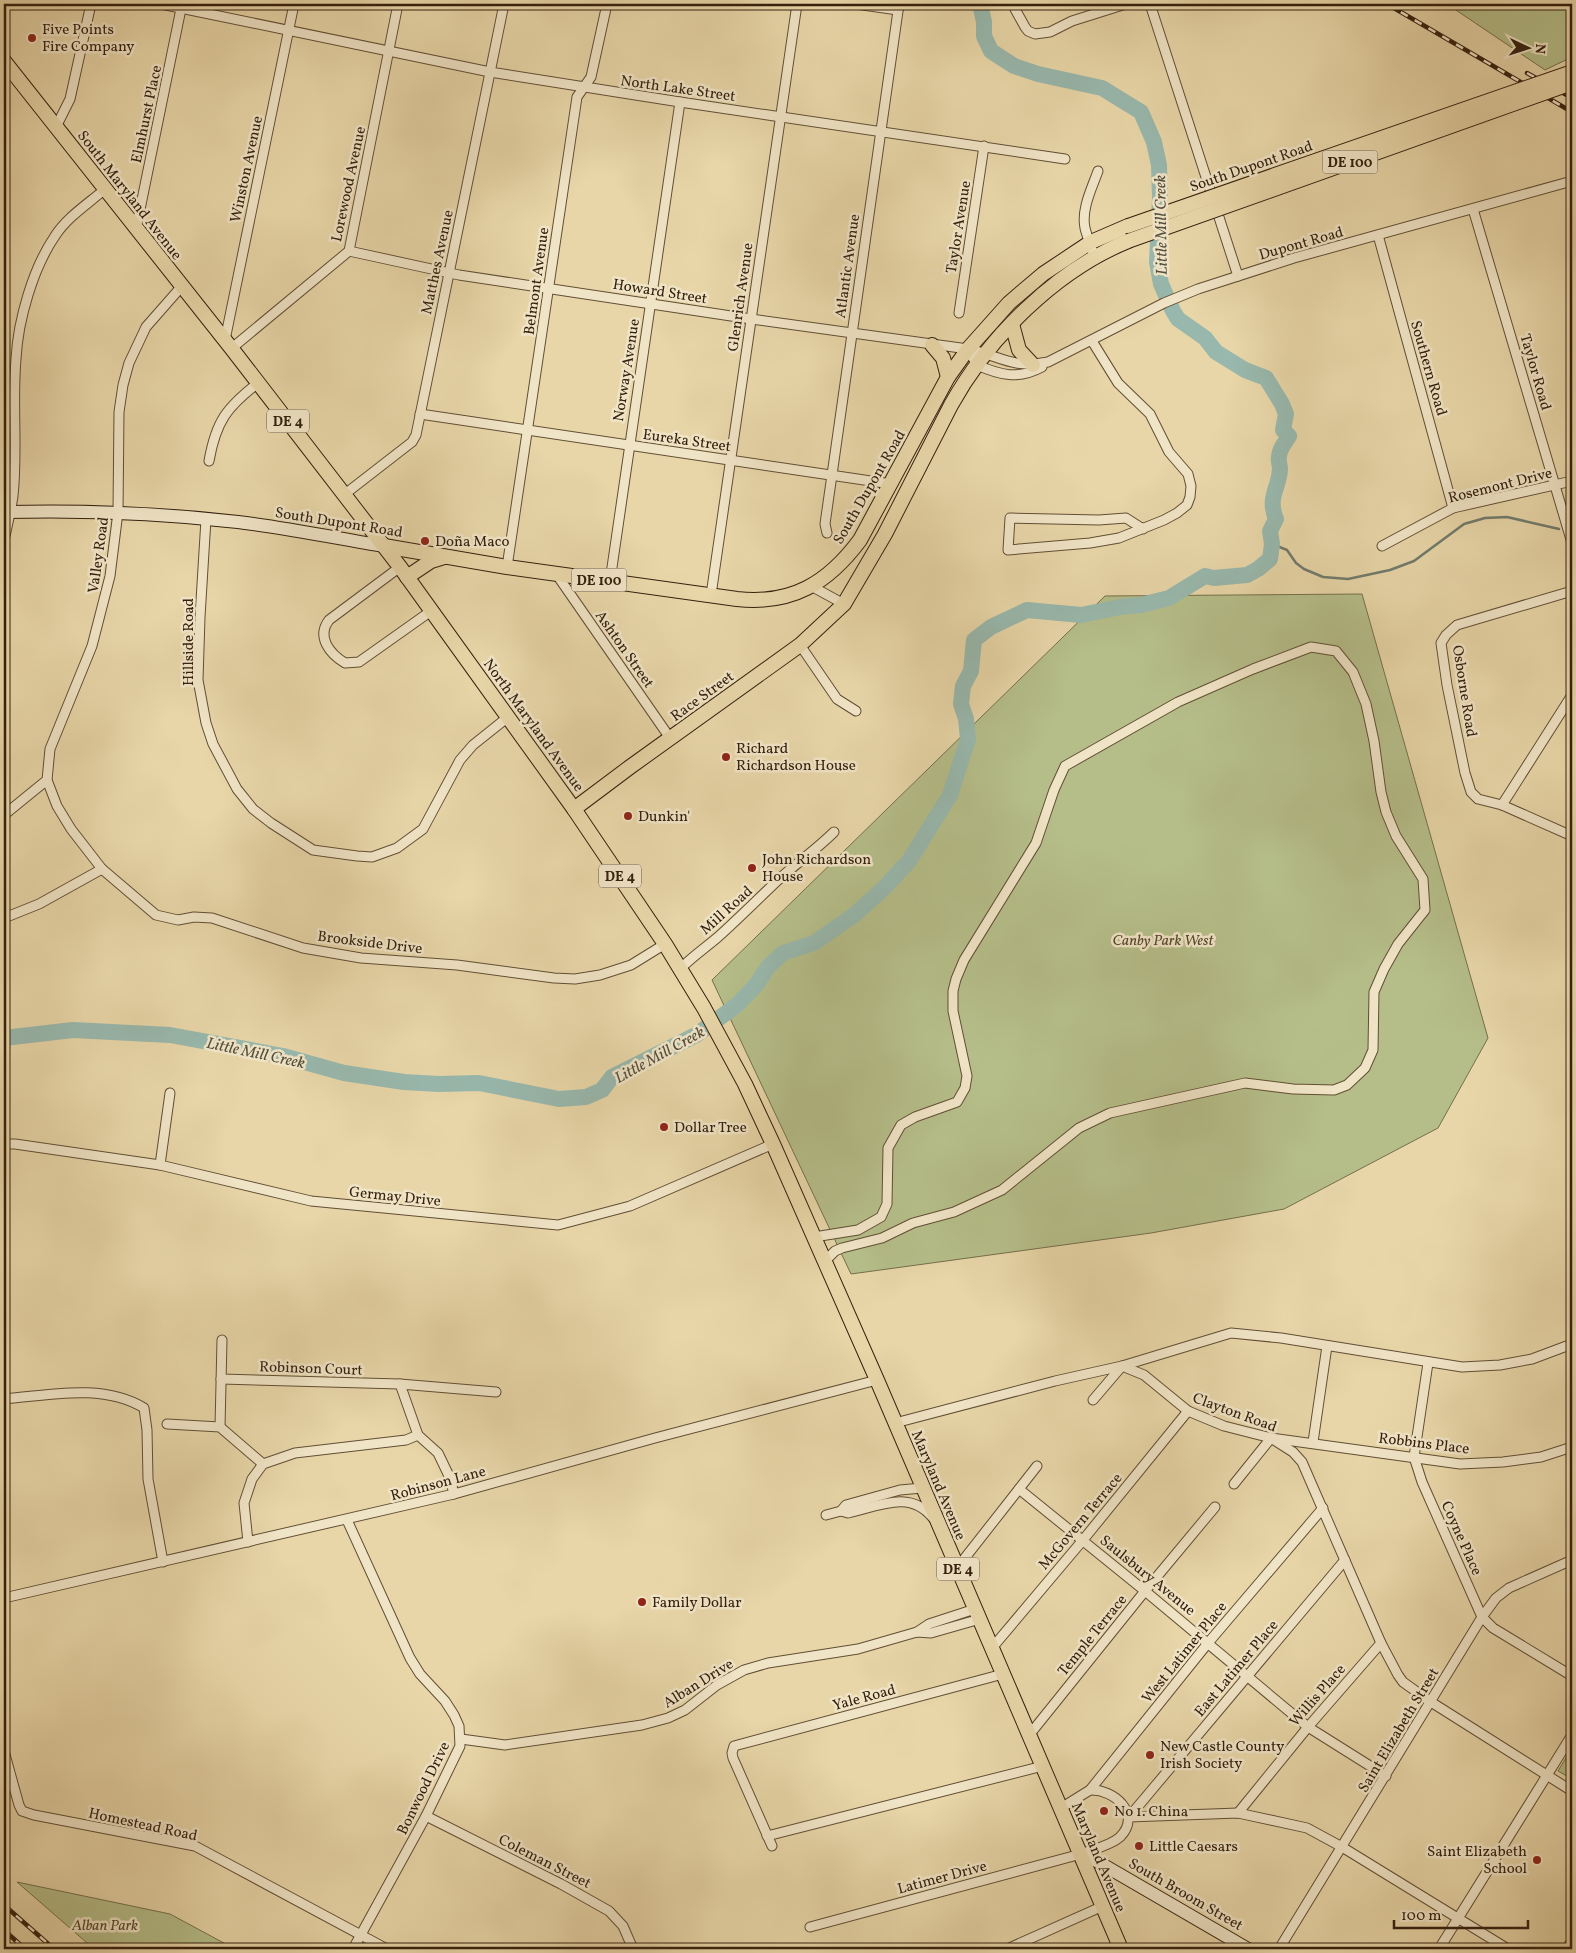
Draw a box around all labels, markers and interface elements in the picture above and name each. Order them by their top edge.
place label: Five Points Fire Company [42,20,134,58]
north arrow [1504,22,1554,72]
marker: Five Points Fire Company [26,32,38,44]
text: N [1530,43,1549,55]
street label: Elmhurst Place [127,63,168,165]
street label: North Lake Street [619,71,737,108]
street label: Winston Avenue [226,114,269,225]
street label: Lorewood Avenue [327,125,372,244]
street label: South Maryland Avenue [72,127,186,265]
street label: South Dupont Road [1187,136,1316,198]
road number: DE 100 [1322,150,1378,173]
water label: Little Mill Creek [1150,174,1174,275]
street label: Taylor Avenue [942,179,977,275]
street label: Matthes Avenue [417,208,460,316]
street label: Atlantic Avenue [831,213,866,320]
street label: Dupont Road [1257,222,1346,267]
street label: Belmont Avenue [520,226,555,336]
street label: Glenrich Avenue [723,241,760,353]
street label: Howard Street [611,275,708,310]
street label: Norway Avenue [609,317,646,423]
street label: Southern Road [1404,318,1451,418]
street label: Taylor Road [1514,332,1555,413]
road number: DE 4 [267,410,309,432]
street label: Eureka Street [641,425,732,458]
street label: South Dupont Road [829,427,912,549]
street label: Rosemont Drive [1446,463,1555,510]
street label: South Dupont Road [273,503,404,544]
street label: Valley Road [84,516,115,595]
place label: Doña Maco [435,532,509,553]
marker: Doña Maco [419,535,431,547]
road number: DE 100 [572,568,626,592]
street label: Hillside Road [179,598,200,686]
street label: Ashton Street [589,607,658,693]
street label: Osborne Road [1446,644,1481,739]
street label: North Maryland Avenue [477,655,588,797]
street label: Race Street [667,667,739,727]
place label: Richard Richardson House [736,739,856,777]
marker: Richard Richardson House [720,751,732,763]
place label: Dunkin' [638,807,690,828]
marker: Dunkin' [622,810,634,822]
place label: John Richardson House [762,850,871,888]
marker: John Richardson House [746,862,758,874]
road number: DE 4 [599,864,641,888]
street label: Mill Road [696,882,758,940]
street label: Brookside Drive [316,927,424,960]
park label: Canby Park West [1113,931,1215,952]
water label: Little Mill Creek [611,1022,710,1090]
water label: Little Mill Creek [204,1033,307,1075]
place label: Dollar Tree [674,1118,747,1139]
marker: Dollar Tree [658,1121,670,1133]
street label: Germay Drive [348,1182,442,1213]
street label: Robinson Court [259,1357,363,1382]
street label: Clayton Road [1189,1388,1280,1438]
street label: Maryland Avenue [905,1428,970,1544]
street label: Robbins Place [1377,1428,1470,1460]
street label: Robinson Lane [388,1462,488,1507]
street label: McGovern Terrace [1034,1469,1128,1575]
street label: Coyne Place [1435,1498,1486,1579]
street label: Saulsbury Avenue [1095,1531,1199,1621]
road number: DE 4 [937,1558,979,1580]
street label: Temple Terrace [1054,1591,1133,1681]
place label: Family Dollar [652,1593,742,1614]
marker: Family Dollar [636,1596,648,1608]
street label: West Latimer Place [1138,1598,1233,1708]
street label: East Latimer Place [1190,1616,1284,1722]
street label: Alban Drive [660,1654,738,1714]
street label: Willis Place [1285,1660,1351,1732]
street label: Saint Elizabeth Street [1354,1664,1445,1797]
street label: Yale Road [831,1680,898,1717]
place label: New Castle County Irish Society [1160,1737,1284,1775]
street label: Bonwood Drive [393,1739,456,1839]
marker: New Castle County Irish Society [1144,1749,1156,1761]
street label: Maryland Avenue [1065,1800,1130,1916]
place label: No 1. China [1114,1802,1188,1823]
street label: Homestead Road [86,1804,199,1847]
marker: No 1. China [1098,1805,1110,1817]
street label: Coleman Street [494,1830,594,1895]
place label: Little Caesars [1149,1837,1238,1858]
marker: Little Caesars [1133,1840,1145,1852]
place label: Saint Elizabeth School [1427,1842,1527,1880]
street label: South Broom Street [1124,1854,1246,1937]
marker: Saint Elizabeth School [1531,1854,1543,1866]
street label: Latimer Drive [895,1856,989,1900]
scale bar [1394,1898,1527,1930]
text: 100 m [1401,1906,1441,1927]
park label: Alban Park [71,1916,138,1937]

